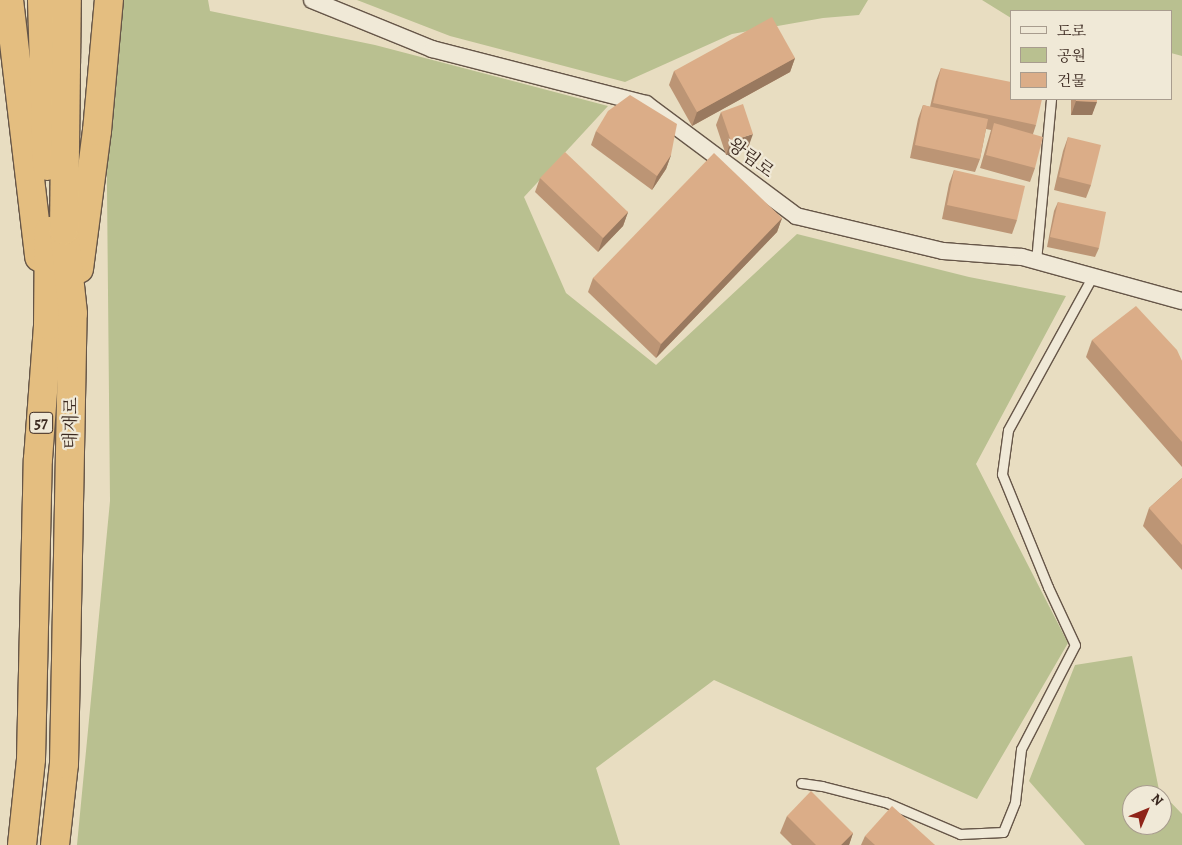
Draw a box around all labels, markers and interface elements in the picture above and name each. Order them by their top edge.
legend [1010,10,1172,100]
text: 도로 [1057,21,1086,41]
text: 공원 [1057,46,1086,66]
text: 건물 [1057,71,1086,91]
street label: 왕림로 [724,134,778,182]
street label: 태재로 [60,397,82,449]
road number: 57 [28,409,54,436]
north arrow [1122,785,1172,835]
text: N [1147,789,1168,810]

